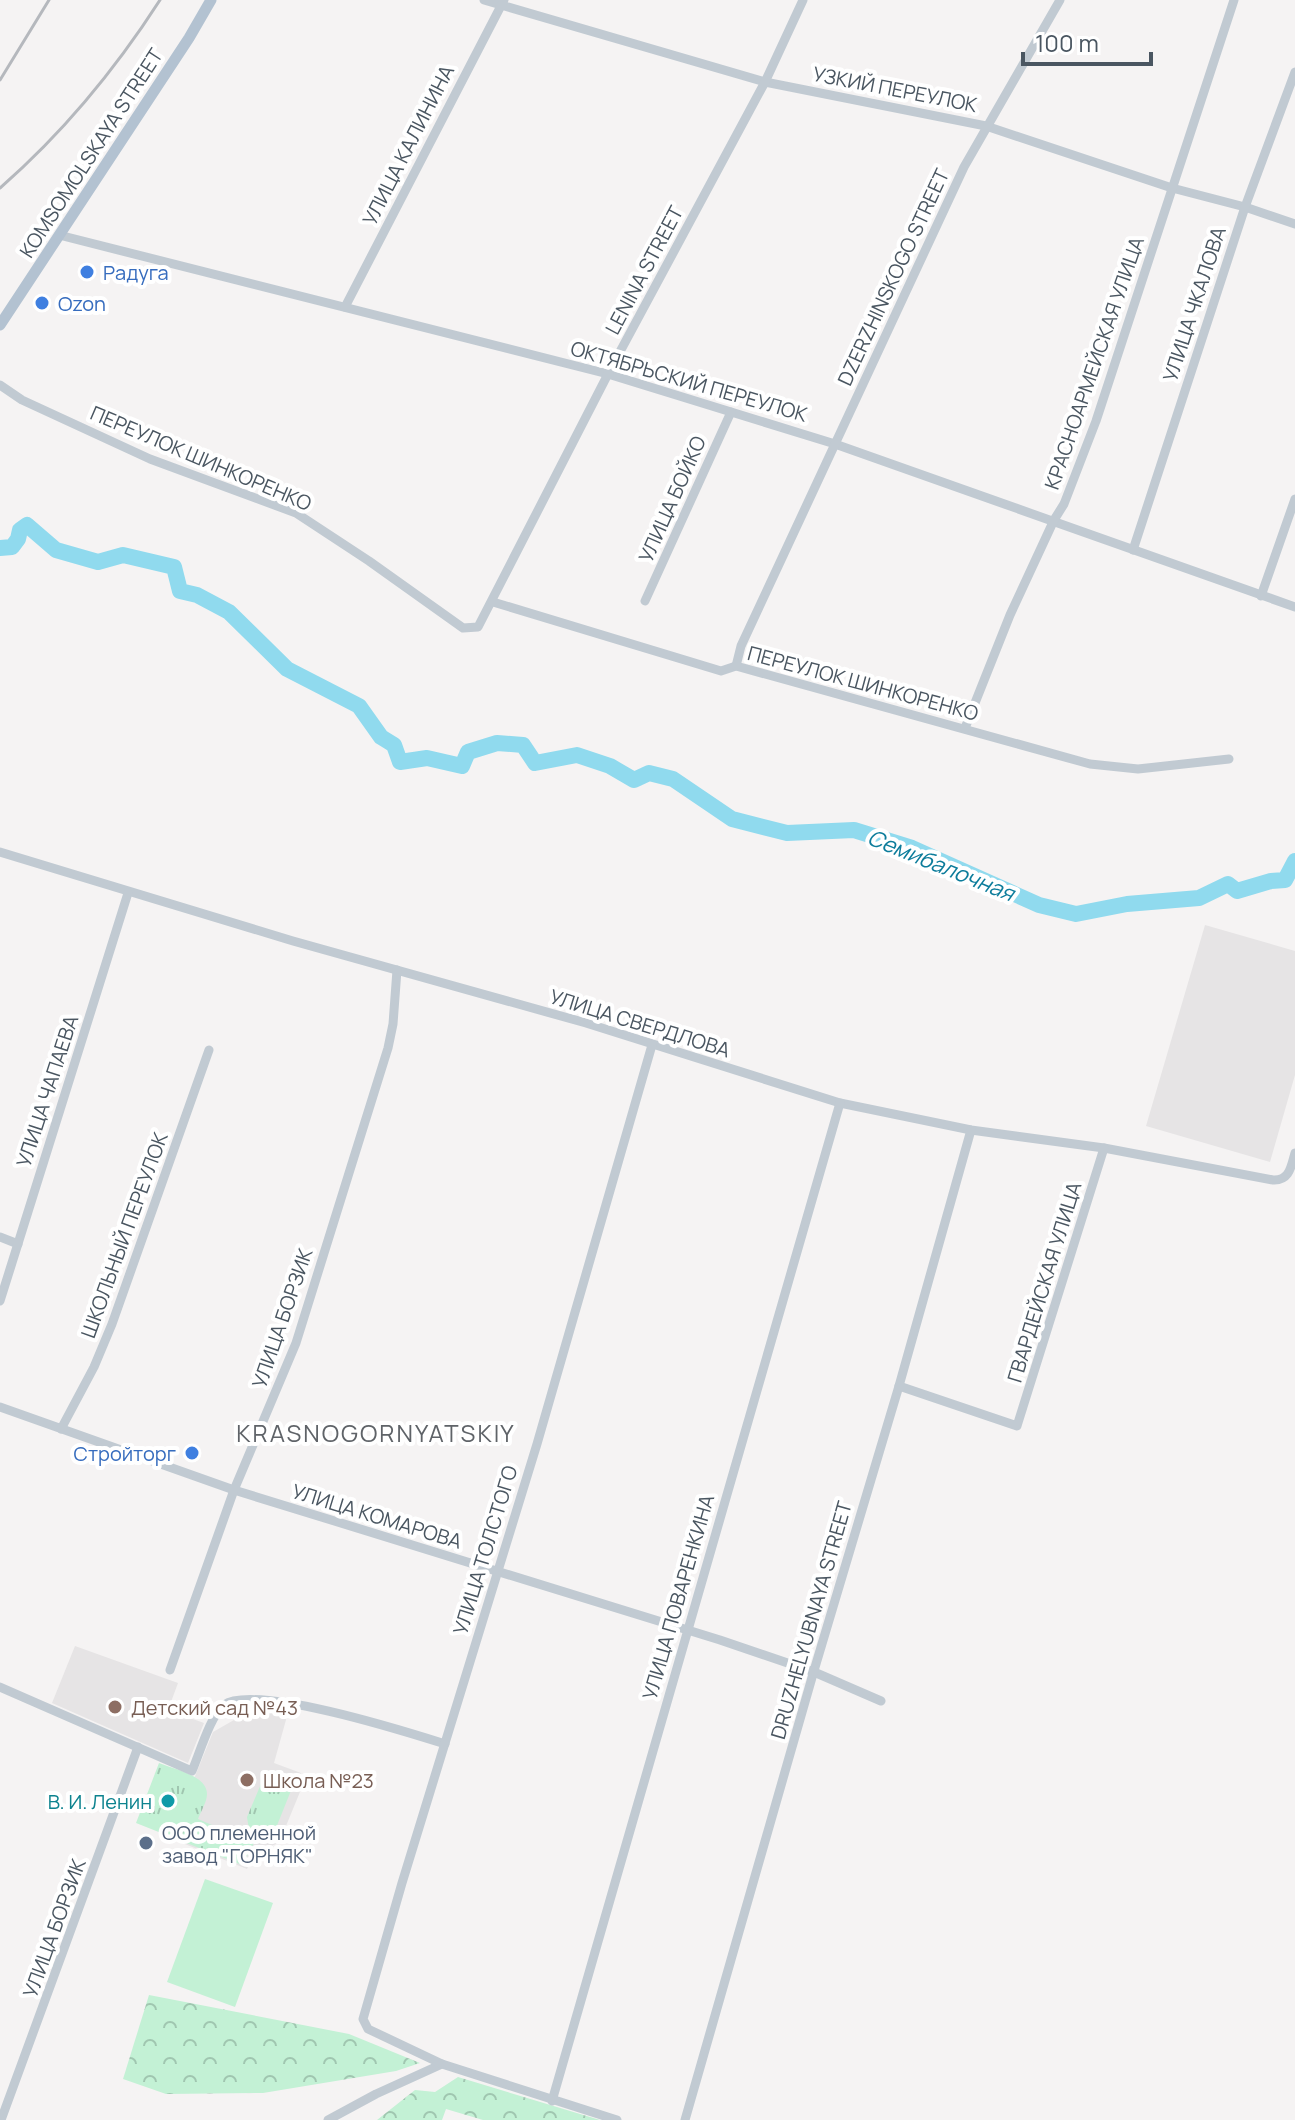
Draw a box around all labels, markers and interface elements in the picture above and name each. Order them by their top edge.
scale bar [1023,16,1151,66]
text: 100 m [1035,26,1099,59]
street label: KOMSOMOLSKAYA STREET [13,43,169,263]
street label: УЛИЦА КАЛИНИНА [356,60,460,230]
street label: УЗКИЙ ПЕРЕУЛОК [810,60,980,118]
street label: DZERZHINSKOGO STREET [831,164,955,390]
street label: LENINA STREET [599,201,689,339]
street label: УЛИЦА ЧКАЛОВА [1156,223,1232,385]
street label: КРАСНОАРМЕЙСКАЯ УЛИЦА [1038,233,1150,493]
place label: Радуга [103,259,169,286]
marker: Радуга [78,263,96,281]
place label: Ozon [58,290,106,317]
marker: Ozon [33,294,51,312]
street label: ОКТЯБРЬСКИЙ ПЕРЕУЛОК [568,334,811,428]
street label: ПЕРЕУЛОК ШИНКОРЕНКО [86,399,316,517]
street label: УЛИЦА БОЙКО [632,432,712,566]
street label: ПЕРЕУЛОК ШИНКОРЕНКО [745,639,981,727]
water label: Семибалочная [863,822,1021,909]
street label: УЛИЦА СВЕРДЛОВА [546,983,734,1063]
street label: УЛИЦА ЧАПАЕВА [10,1011,84,1170]
street label: ШКОЛЬНЫЙ ПЕРЕУЛОК [74,1128,174,1342]
street label: ГВАРДЕЙСКАЯ УЛИЦА [1001,1178,1087,1386]
street label: УЛИЦА БОРЗИК [245,1245,319,1391]
district label: KRASNOGORNYATSKIY [236,1416,516,1449]
place label: Стройторг [74,1440,176,1467]
marker: Стройторг [183,1444,201,1462]
street label: УЛИЦА ТОЛСТОГО [446,1462,524,1638]
street label: УЛИЦА КОМАРОВА [289,1477,466,1555]
street label: УЛИЦА ПОВАРЕНКИНА [636,1491,720,1703]
street label: DRUZHELYUBNAYA STREET [764,1498,858,1742]
place label: Детский сад №43 [131,1694,298,1721]
marker: Детский сад №43 [106,1698,124,1716]
place label: Школа №23 [263,1767,374,1794]
marker: Школа №23 [238,1771,256,1789]
place label: В. И. Ленин [48,1788,152,1815]
marker: В. И. Ленин [159,1792,177,1810]
place label: ООО племенной завод "ГОРНЯК" [162,1819,316,1869]
marker: ООО племенной завод "ГОРНЯК" [137,1834,155,1852]
street label: УЛИЦА БОРЗИК [16,1855,92,2001]

